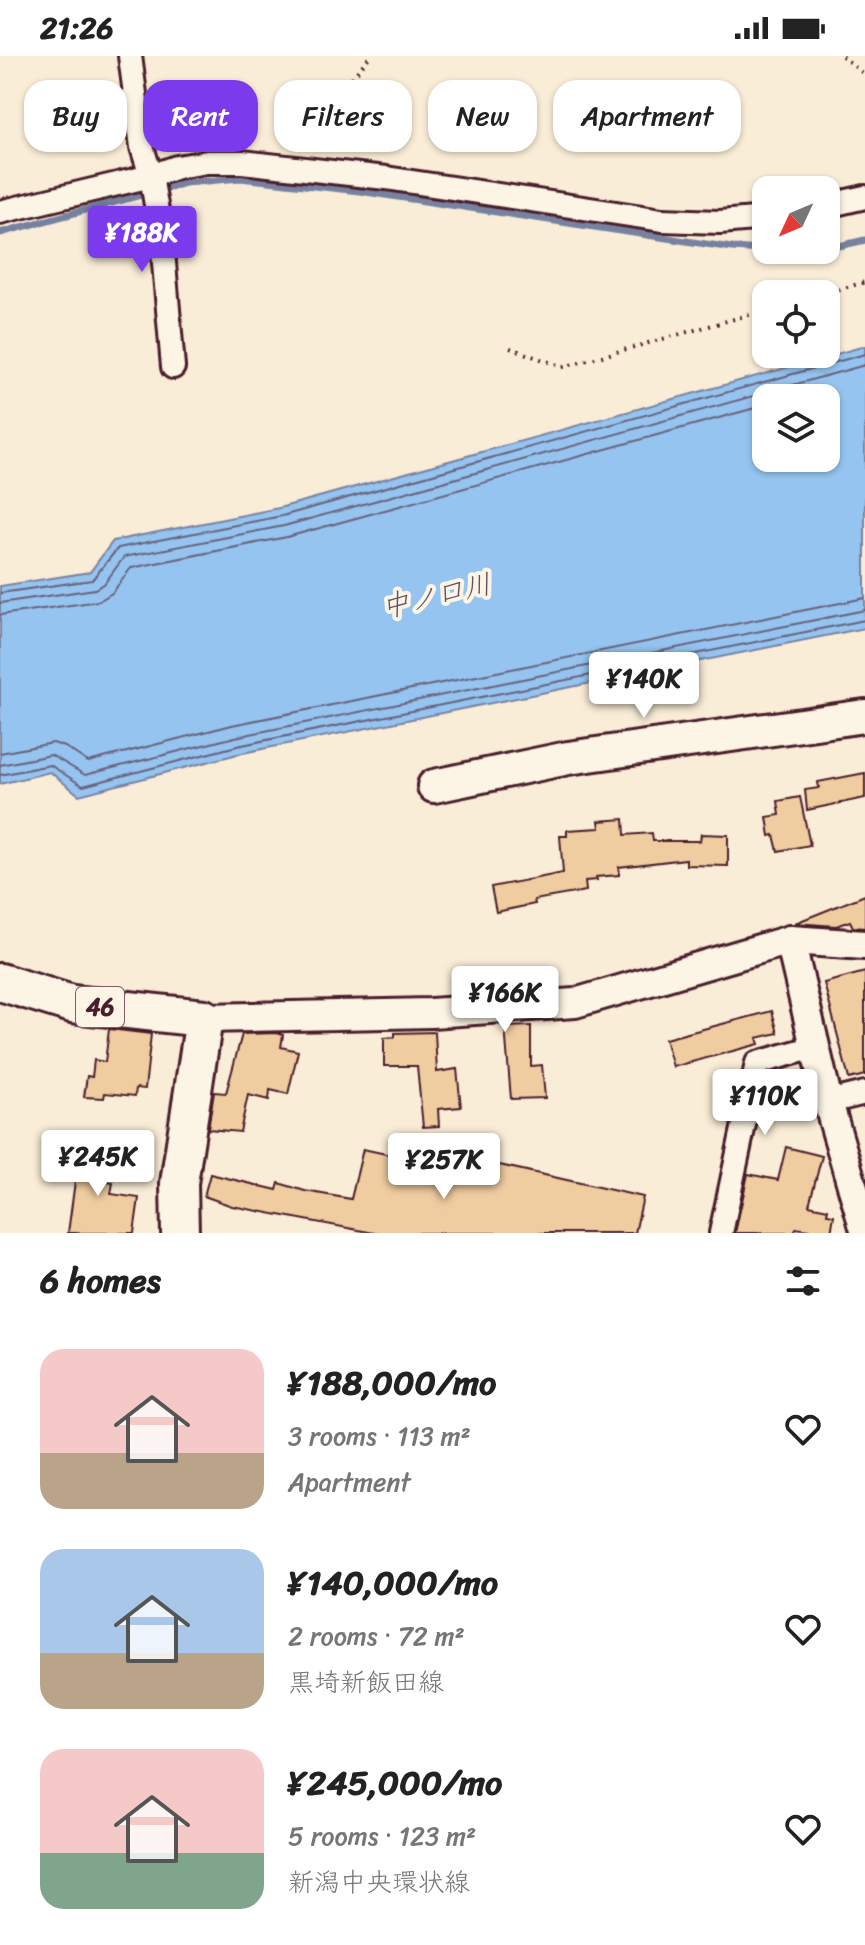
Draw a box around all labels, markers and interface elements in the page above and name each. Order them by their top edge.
text: 21:26 [40,1,114,55]
chip: Buy [24,80,127,152]
chip: Rent [143,80,258,152]
chip: Filters [274,80,412,152]
chip: New [428,80,537,152]
chip: Apartment [553,80,741,152]
north arrow [752,176,840,264]
map controls [752,176,840,472]
pin: ¥188K [86,206,198,274]
text: ¥188K [106,209,178,255]
button: locate [752,280,840,368]
button: layers [752,384,840,472]
water label: 中ノ口川 [376,559,496,632]
pin: ¥140K [588,652,700,720]
text: ¥140K [607,655,681,701]
pin: ¥166K [449,966,561,1034]
text: ¥166K [470,969,540,1015]
road number: 46 [76,987,124,1027]
pin: ¥110K [709,1069,821,1137]
text: ¥110K [731,1072,799,1118]
pin: ¥245K [42,1130,154,1198]
text: ¥245K [59,1133,137,1179]
pin: ¥257K [388,1133,500,1201]
text: ¥257K [406,1136,482,1182]
text: 6 homes [40,1251,161,1311]
icon: filters [781,1259,825,1303]
text: ¥188,000/mo [288,1353,496,1413]
icon: home [104,1381,200,1477]
icon: heart [781,1407,825,1451]
text: 3 rooms · 113 m² [288,1413,471,1459]
text: Apartment [288,1459,411,1505]
text: ¥140,000/mo [288,1553,498,1613]
icon: home [104,1581,200,1677]
icon: heart [781,1607,825,1651]
text: 2 rooms · 72 m² [288,1613,465,1659]
text: 黒埼新飯田線 [288,1659,444,1705]
text: ¥245,000/mo [288,1753,502,1813]
icon: home [104,1781,200,1877]
icon: heart [781,1807,825,1851]
text: 5 rooms · 123 m² [288,1813,476,1859]
text: 新潟中央環状線 [288,1859,470,1905]

